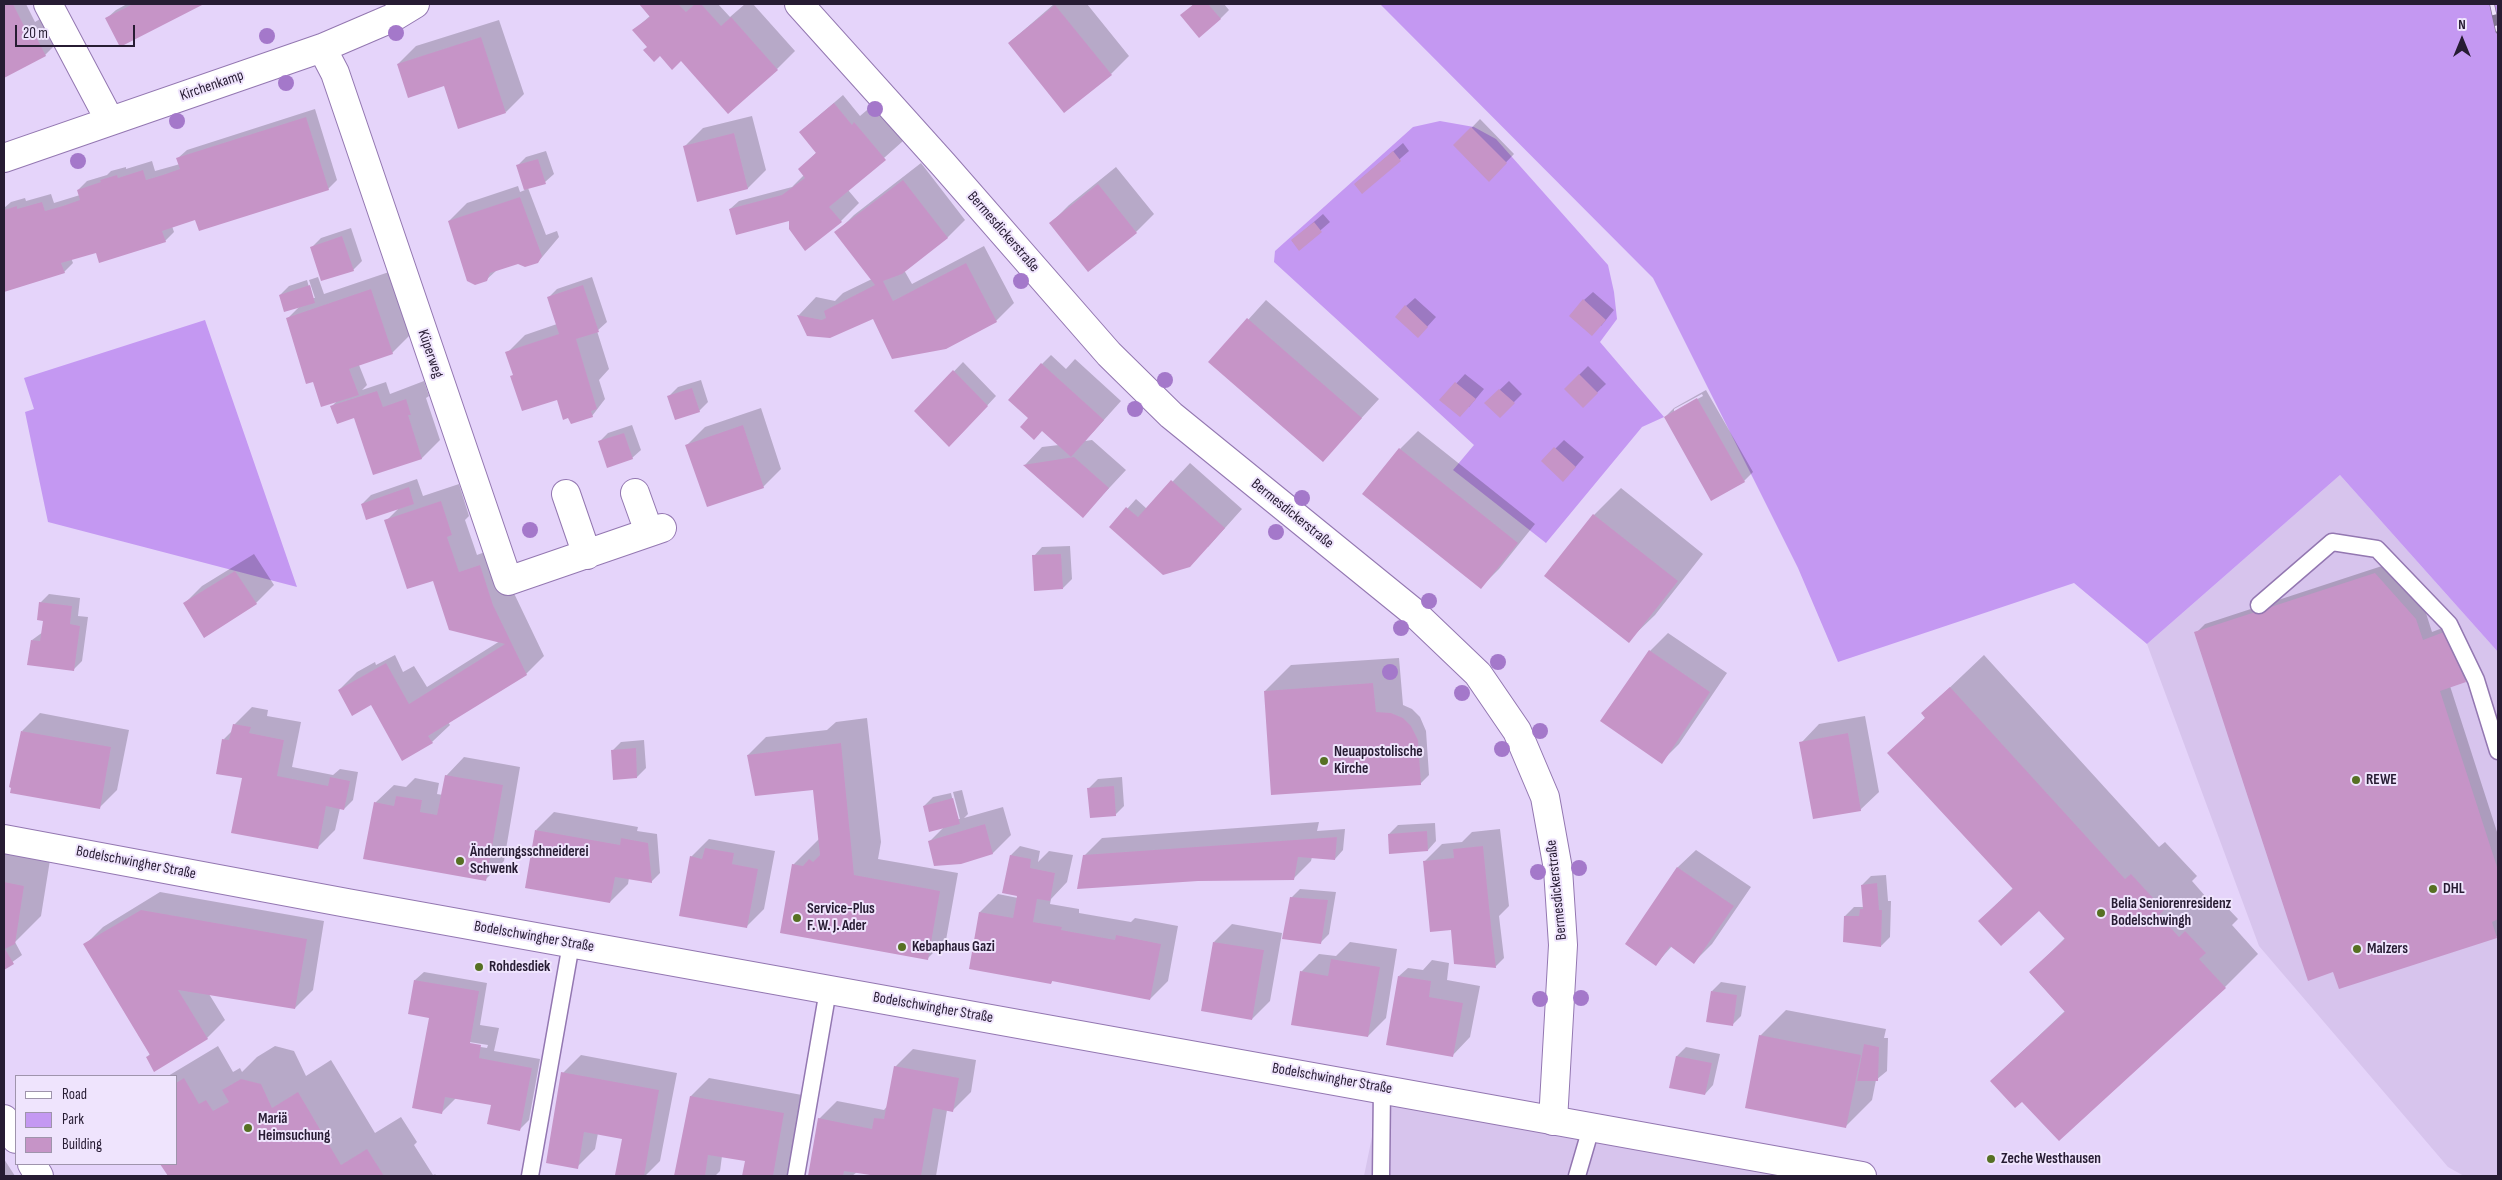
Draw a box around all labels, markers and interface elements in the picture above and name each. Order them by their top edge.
scale bar [18,15,138,47]
north arrow [2437,15,2487,65]
text: N [2458,16,2466,33]
text: 20 m [23,24,48,43]
street label: Kirchenkamp [178,67,246,105]
street label: Bermesdickerstraße [963,188,1043,276]
street label: Küperweg [413,327,447,381]
street label: Bermesdickerstraße [1247,475,1337,553]
place label: Neuapostolische Kirche [1334,743,1423,778]
marker: Neuapostolische Kirche [1318,755,1330,767]
place label: REWE [2366,771,2397,789]
marker: REWE [2350,774,2362,786]
street label: Bermesdickerstraße [1543,839,1571,941]
street label: Bodelschwingher Straße [75,843,197,883]
place label: Änderungsschneiderei Schwenk [470,843,589,878]
marker: Änderungsschneiderei Schwenk [454,855,466,867]
place label: DHL [2443,880,2465,898]
marker: DHL [2427,883,2439,895]
place label: Belia Seniorenresidenz Bodelschwingh [2111,895,2231,930]
place label: Service-Plus F. W. J. Ader [807,900,875,935]
marker: Belia Seniorenresidenz Bodelschwingh [2095,907,2107,919]
marker: Service-Plus F. W. J. Ader [791,912,803,924]
street label: Bodelschwingher Straße [473,918,595,956]
place label: Kebaphaus Gazi [912,938,995,956]
place label: Malzers [2367,940,2408,958]
marker: Kebaphaus Gazi [896,941,908,953]
marker: Malzers [2351,943,2363,955]
place label: Rohdesdiek [489,958,550,976]
marker: Rohdesdiek [473,961,485,973]
street label: Bodelschwingher Straße [872,989,994,1027]
street label: Bodelschwingher Straße [1271,1060,1393,1098]
legend [15,1075,178,1165]
text: Road [62,1085,87,1104]
text: Park [62,1110,84,1129]
place label: Mariä Heimsuchung [258,1110,330,1145]
marker: Mariä Heimsuchung [242,1122,254,1134]
text: Building [62,1135,102,1154]
place label: Zeche Westhausen [2001,1150,2101,1168]
marker: Zeche Westhausen [1985,1153,1997,1165]

